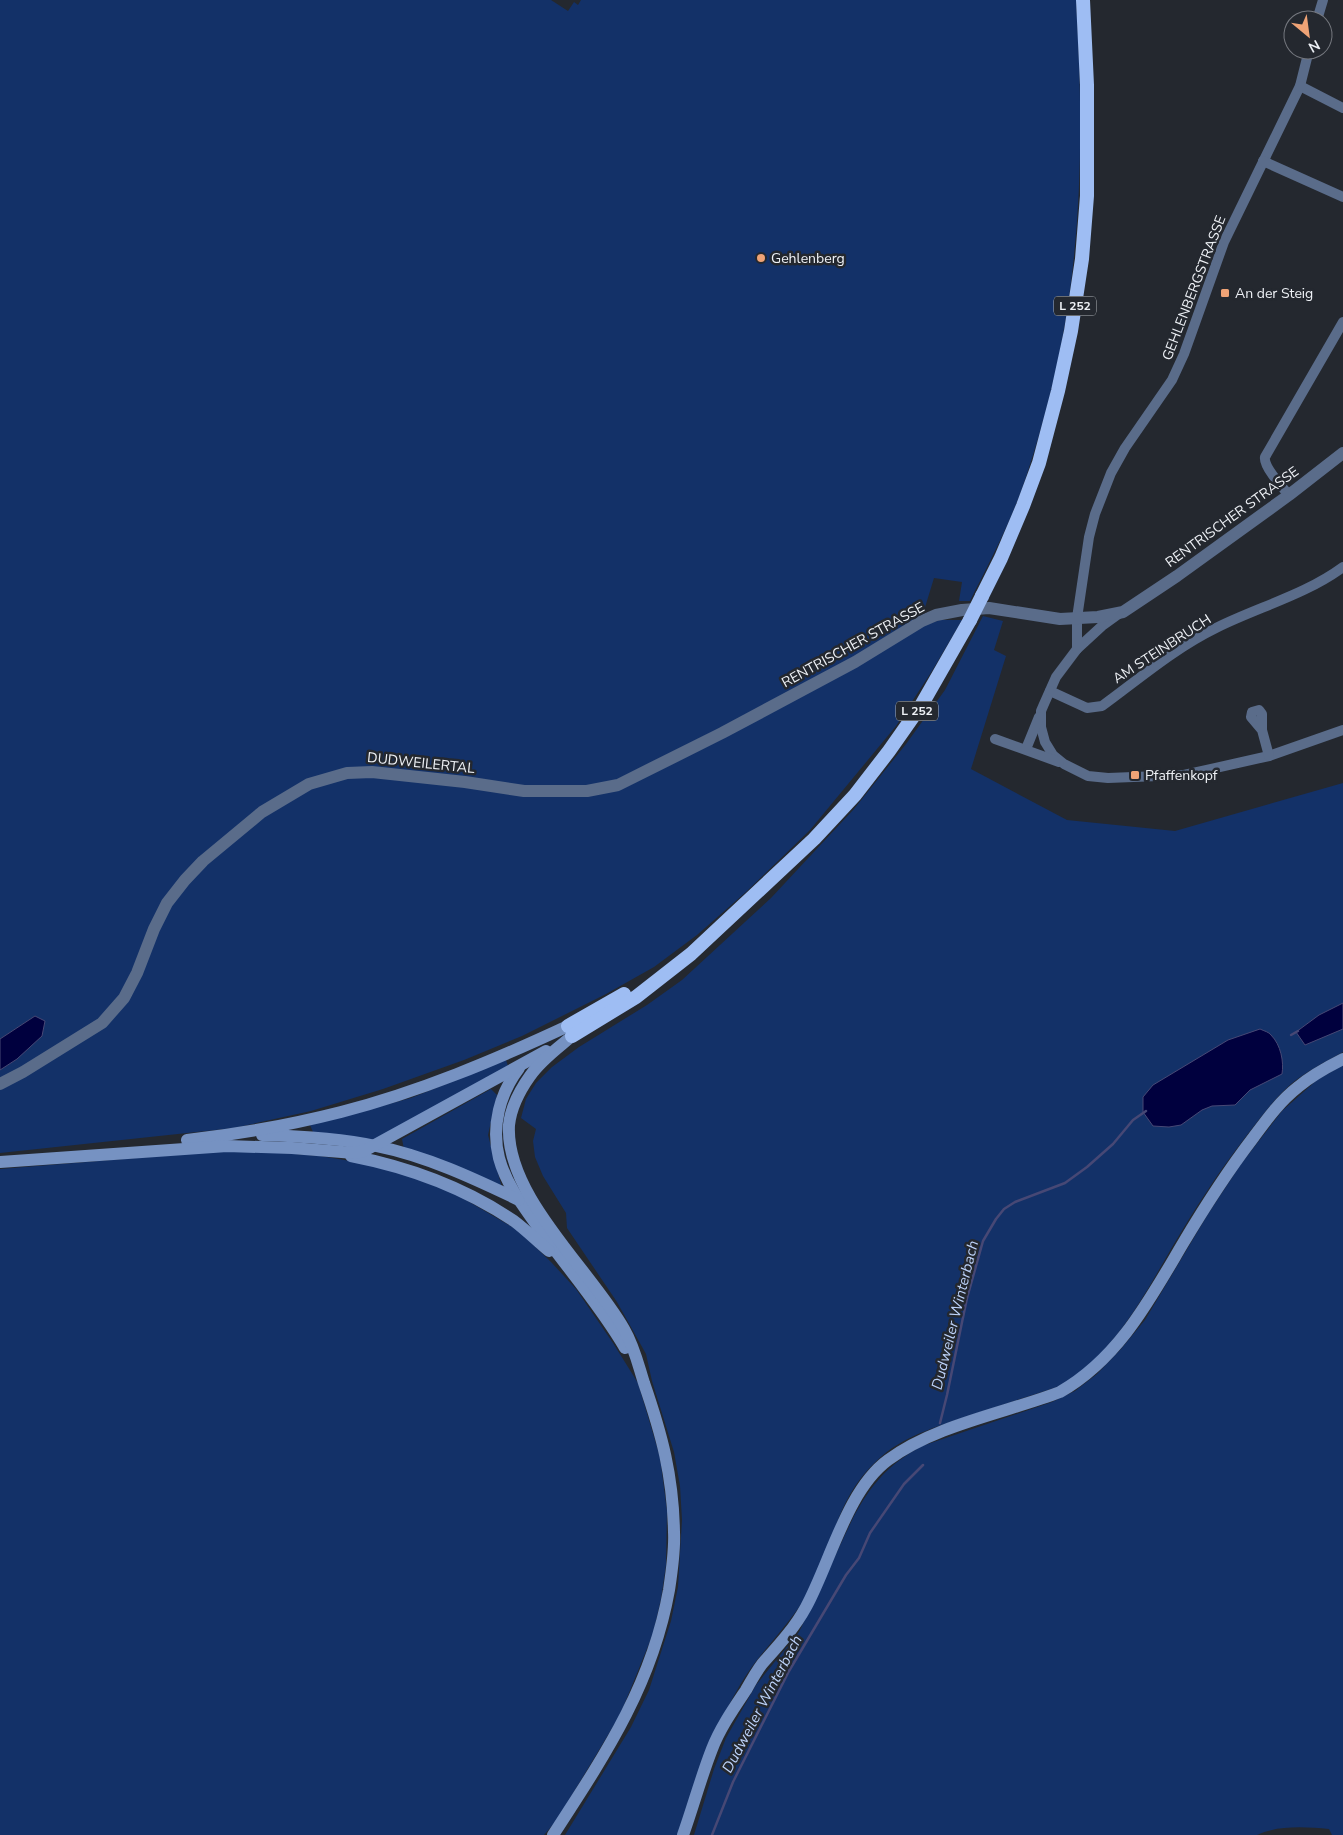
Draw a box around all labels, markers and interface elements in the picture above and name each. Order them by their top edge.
north arrow [1283,10,1333,60]
text: N [1305,35,1323,57]
street label: GEHLENBERGSTRASSE [1158,213,1230,363]
place label: Gehlenberg [771,249,845,268]
marker: Gehlenberg [755,252,767,264]
place label: An der Steig [1235,284,1313,303]
marker: An der Steig [1219,287,1231,299]
road number: L 252 [1054,296,1096,316]
street label: RENTRISCHER STRASSE [1161,462,1303,572]
street label: RENTRISCHER STRASSE [778,598,928,692]
street label: AM STEINBRUCH [1109,610,1215,688]
road number: L 252 [896,701,938,720]
street label: DUDWEILERTAL [366,748,476,778]
place label: Pfaffenkopf [1145,766,1218,785]
marker: Pfaffenkopf [1129,769,1141,781]
water label: Dudweiler Winterbach [927,1238,983,1392]
water label: Dudweiler Winterbach [717,1632,807,1776]

